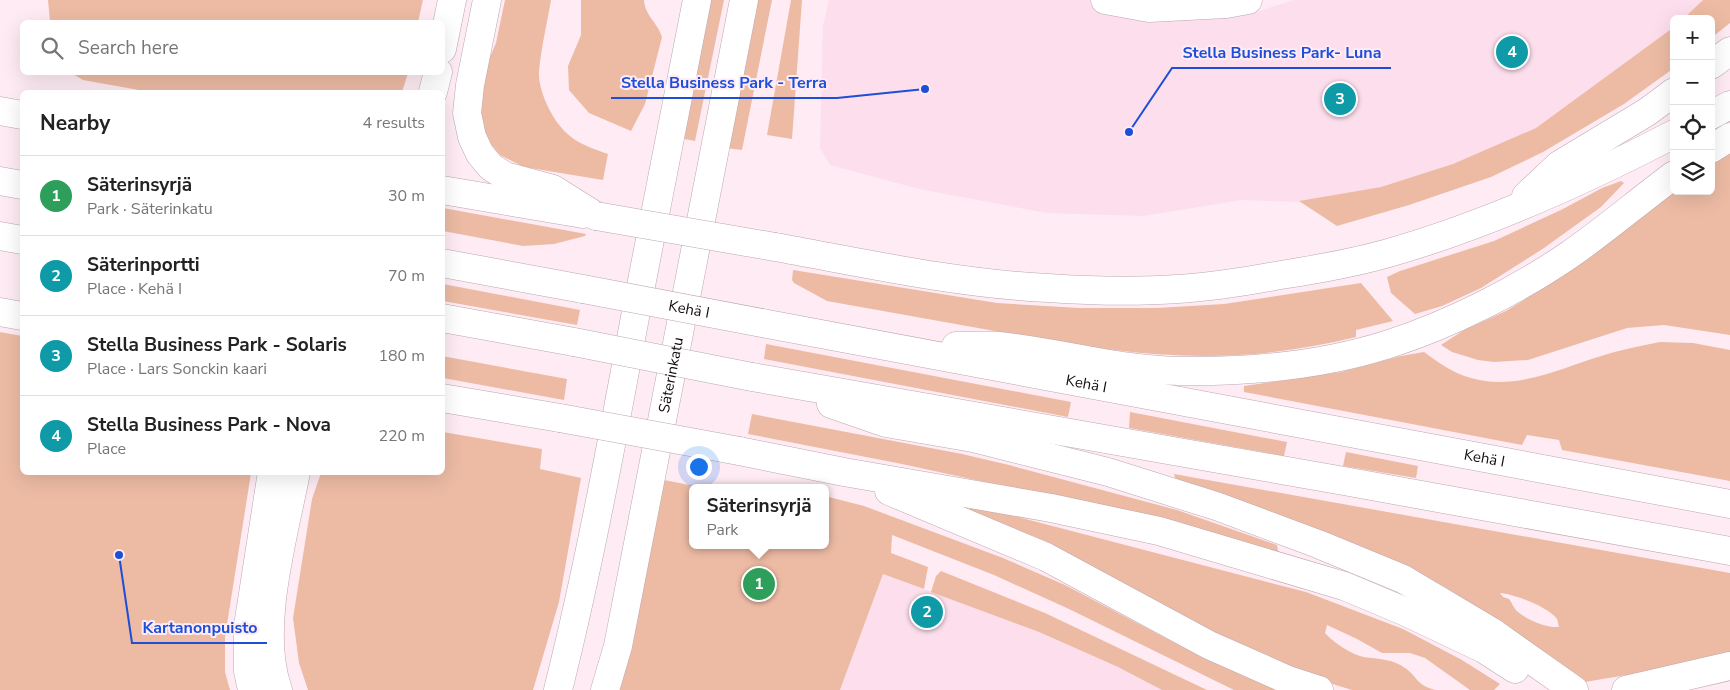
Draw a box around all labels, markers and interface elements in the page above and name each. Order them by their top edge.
map controls [1670,15,1715,195]
button: + [1670,15,1715,60]
search box [20,20,445,75]
pin: 4 [1496,33,1528,71]
icon: search [38,34,66,62]
text: Search here [78,35,179,61]
callout: Stella Business Park- Luna [1172,37,1391,68]
text: Stella Business Park- Luna [1183,42,1381,64]
button: − [1670,60,1715,105]
callout: Stella Business Park - Terra [611,67,837,98]
text: Stella Business Park - Terra [621,72,827,94]
pin: 3 [1324,80,1356,118]
button: locate [1670,105,1715,150]
text: Nearby [40,109,110,137]
text: 4 results [363,112,425,134]
button: layers [1670,150,1715,195]
text: Säterinsyrjä [87,172,192,198]
text: 1 [51,185,61,207]
text: 30 m [388,185,425,207]
text: Park · Säterinkatu [87,198,213,220]
text: Säterinportti [87,252,200,278]
text: 2 [51,265,61,287]
text: 70 m [388,265,425,287]
text: Place · Kehä I [87,278,182,300]
street label: Kehä I [667,295,711,323]
text: Stella Business Park - Solaris [87,332,347,358]
street label: Säterinkatu [654,335,688,415]
text: 3 [51,345,61,367]
text: 180 m [378,345,425,367]
text: Place · Lars Sonckin kaari [87,358,267,380]
street label: Kehä I [1064,370,1109,397]
text: Stella Business Park - Nova [87,412,331,438]
text: 4 [51,425,61,447]
text: 220 m [378,425,425,447]
text: Place [87,438,126,460]
street label: Kehä I [1462,444,1507,472]
your location [686,454,712,480]
popup [689,484,829,549]
text: Säterinsyrjä [706,493,812,519]
text: Park [706,519,738,541]
pin: 1 [743,565,775,603]
pin: 2 [911,593,943,631]
callout: Kartanonpuisto [132,612,267,643]
text: Kartanonpuisto [143,617,257,639]

